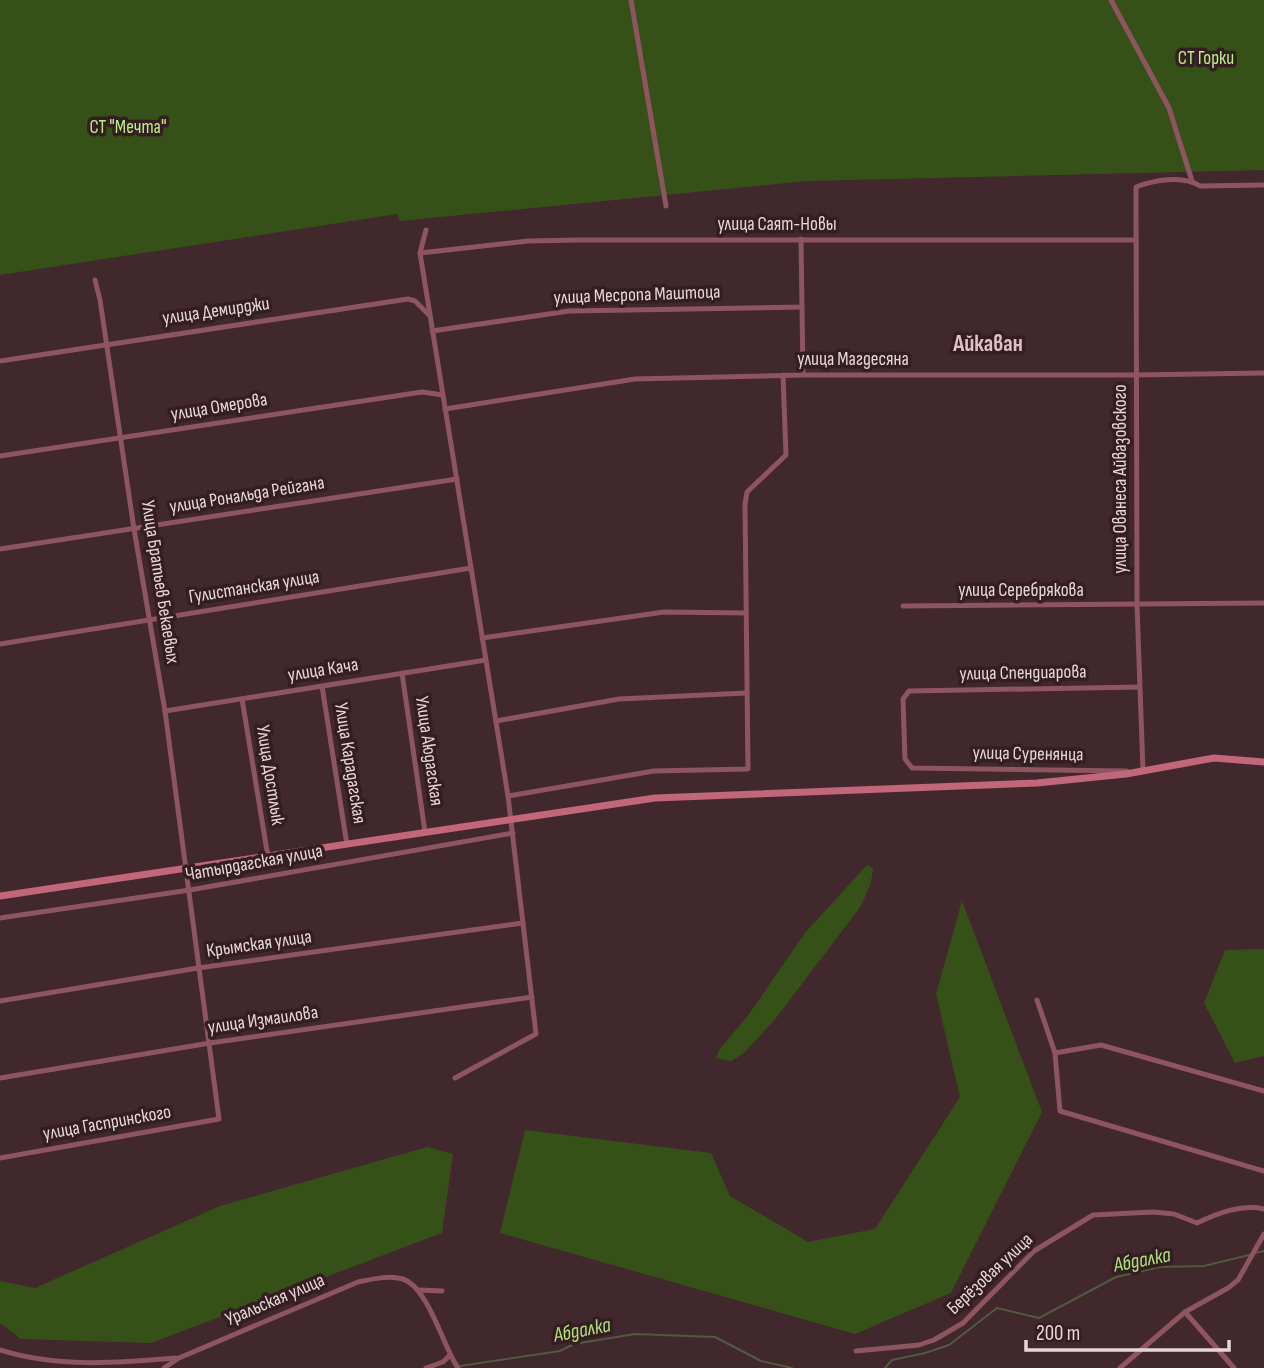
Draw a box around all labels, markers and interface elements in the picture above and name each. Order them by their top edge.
park label: СТ Горки [1178,47,1234,70]
park label: СТ "Мечта" [90,116,166,139]
street label: улица Саят-Новы [717,213,837,236]
street label: улица Месропа Маштоца [553,281,721,309]
street label: улица Демирджи [161,292,271,330]
district label: Айкаван [952,330,1023,358]
street label: улица Магдесяна [797,348,909,371]
street label: улица Ованеса Айвазовского [1109,384,1132,574]
street label: улица Омерова [169,388,269,426]
street label: улица Рональда Рейгана [168,471,326,519]
street label: Улица Братьев Бекаевых [136,499,184,665]
street label: Гулистанская улица [187,565,321,609]
street label: улица Серебрякова [958,579,1084,602]
street label: улица Кача [286,653,360,687]
street label: улица Спендиарова [959,660,1087,686]
street label: Улица Аюдагская [410,695,448,807]
street label: Улица Карадагская [329,701,371,825]
street label: Улица Достлык [251,723,289,827]
street label: улица Суренянца [972,742,1084,766]
street label: Чатырдагская улица [183,840,325,886]
street label: Крымская улица [205,925,313,963]
street label: улица Измаилова [206,1001,320,1039]
street label: улица Гаспринского [41,1100,173,1146]
street label: Берёзовая улица [942,1228,1038,1320]
water label: Абдалка [1110,1242,1173,1278]
street label: Уральская улица [222,1269,328,1331]
scale bar [1026,1308,1229,1352]
water label: Абдалка [550,1312,613,1348]
text: 200 m [1036,1321,1080,1346]

